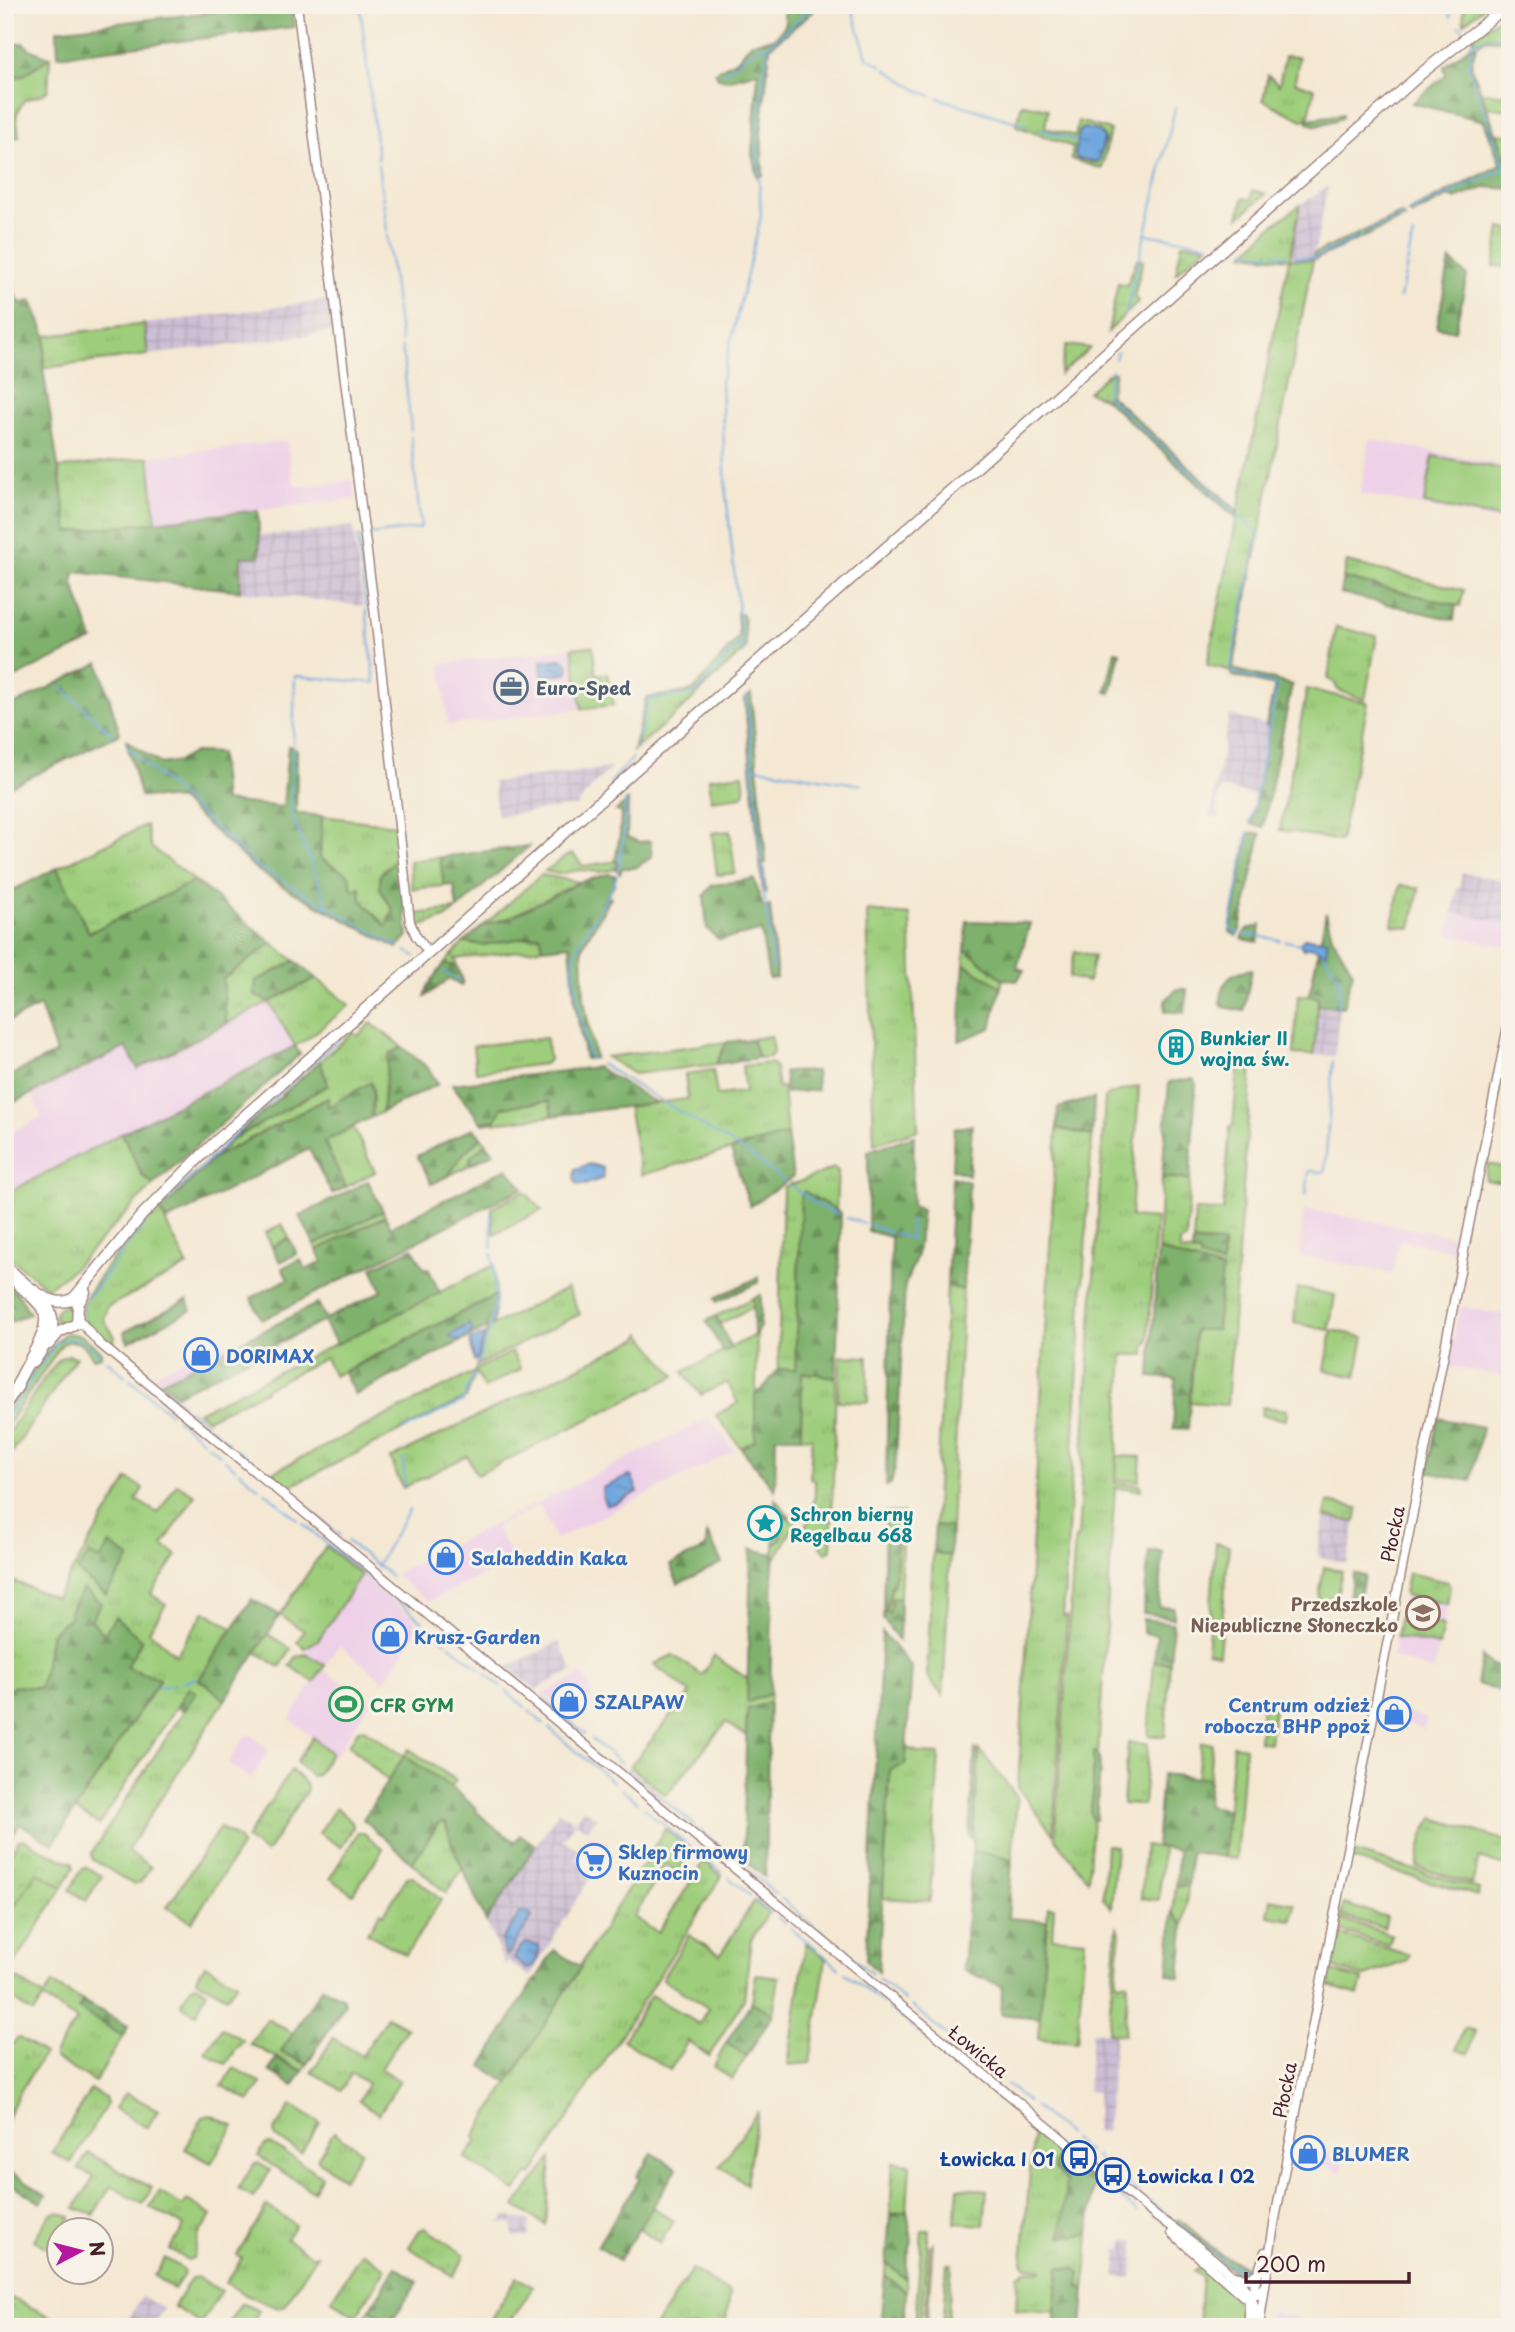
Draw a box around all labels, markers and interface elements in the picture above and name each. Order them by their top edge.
office icon: Euro-Sped [492,668,530,706]
place label: Euro-Sped [536,674,631,701]
place label: Bunkier II wojna św. [1200,1024,1289,1072]
building icon: Bunkier II wojna św. [1157,1028,1195,1066]
shop icon: DORIMAX [182,1336,220,1374]
place label: DORIMAX [226,1342,315,1369]
place label: Schron bierny Regelbau 668 [790,1500,914,1548]
street label: Płocka [1373,1503,1411,1565]
place icon: Schron bierny Regelbau 668 [746,1504,784,1542]
shop icon: Salaheddin Kaka [427,1538,465,1576]
place label: Salaheddin Kaka [471,1544,628,1571]
place label: Przedszkole Niepubliczne Słoneczko [1190,1590,1398,1638]
school or university icon: Przedszkole Niepubliczne Słoneczko [1404,1594,1442,1632]
shop icon: Krusz-Garden [371,1617,409,1655]
place label: Krusz-Garden [414,1623,540,1650]
shop icon: SZALPAW [550,1682,588,1720]
sports icon: CFR GYM [327,1685,365,1723]
place label: SZALPAW [594,1688,684,1715]
place label: CFR GYM [370,1691,454,1718]
place label: Centrum odzież robocza BHP ppoż [1204,1691,1370,1739]
shop icon: Centrum odzież robocza BHP ppoż [1375,1695,1413,1733]
place label: Sklep firmowy Kuznocin [618,1838,748,1886]
supermarket icon: Sklep firmowy Kuznocin [575,1842,613,1880]
street label: Łowicka [943,2018,1015,2084]
street label: Płocka [1265,2059,1303,2121]
shop icon: BLUMER [1289,2134,1327,2172]
bus stop icon: Łowicka I 01 [1060,2139,1098,2177]
place label: BLUMER [1332,2140,1410,2167]
place label: Łowicka I 01 [940,2145,1054,2172]
bus stop icon: Łowicka I 02 [1094,2156,1132,2194]
place label: Łowicka I 02 [1137,2162,1255,2189]
north arrow [46,2216,116,2286]
text: N [83,2240,113,2258]
scale bar [1246,2241,1408,2285]
text: 200 m [1256,2247,1326,2279]

